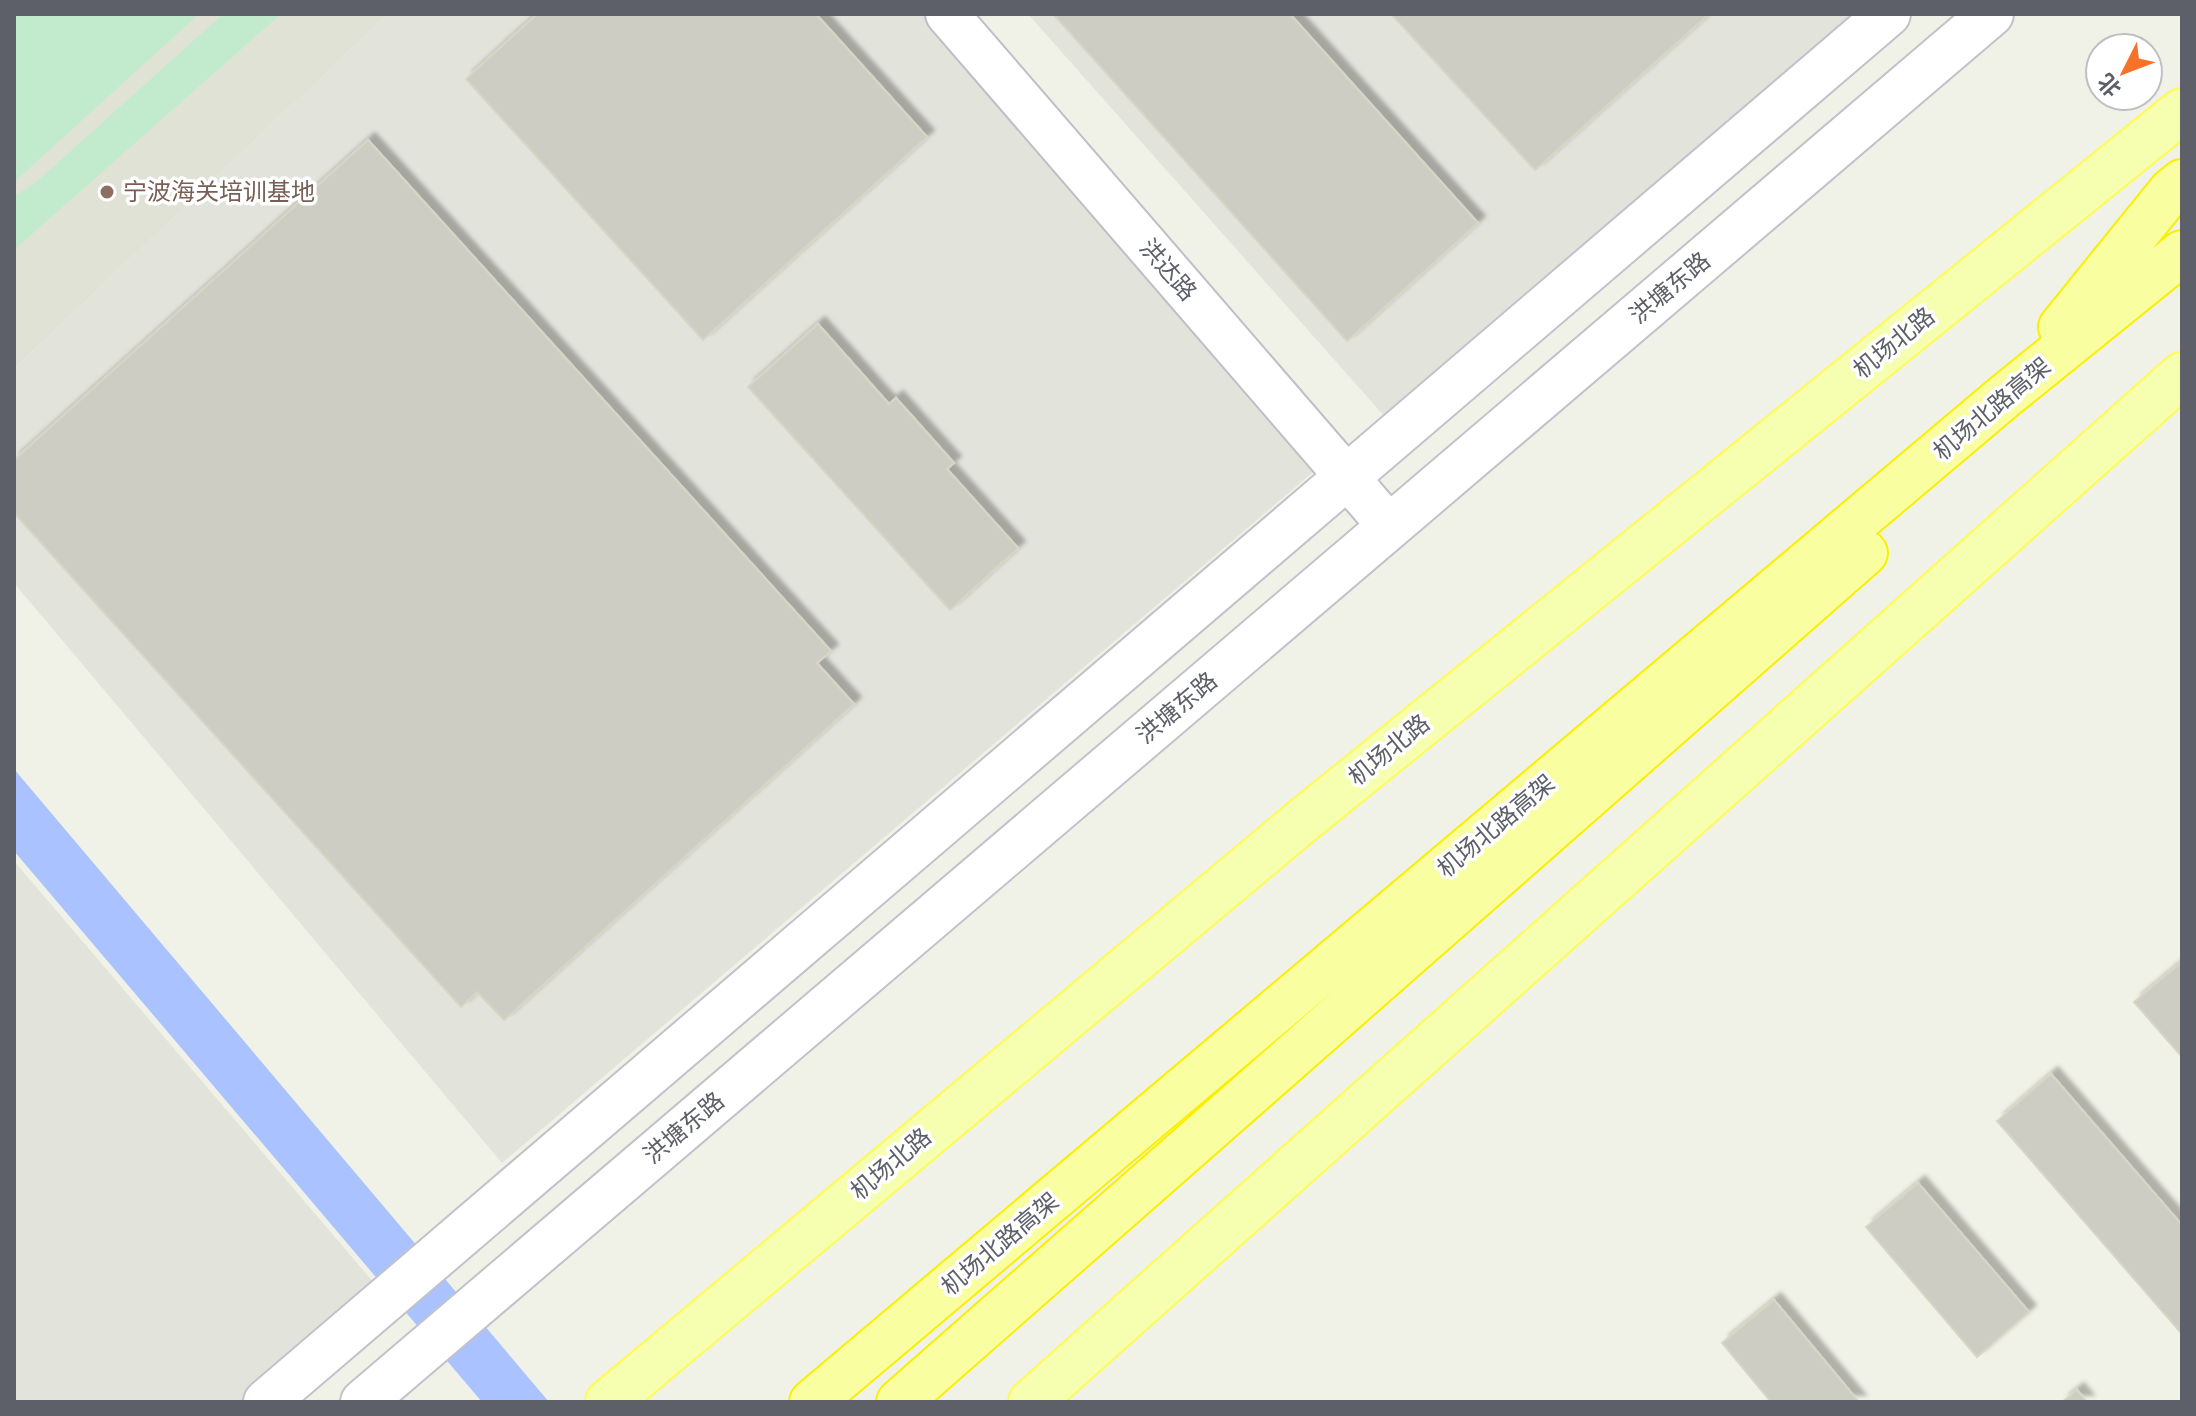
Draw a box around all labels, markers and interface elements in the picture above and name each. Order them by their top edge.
north arrow [2084,32,2164,112]
text: 北 [2093,69,2126,102]
place label: 宁波海关培训基地 [123,178,315,206]
marker: 宁波海关培训基地 [98,183,116,201]
street label: 洪达路 [1134,234,1202,306]
street label: 洪塘东路 [1624,246,1716,330]
street label: 机场北路 [1848,302,1940,384]
street label: 机场北路高架 [1928,352,2056,466]
street label: 洪塘东路 [1131,666,1223,750]
street label: 机场北路 [1343,709,1435,791]
street label: 机场北路高架 [1432,769,1560,883]
street label: 洪塘东路 [638,1086,730,1170]
street label: 机场北路 [845,1122,937,1206]
street label: 机场北路高架 [936,1187,1064,1301]

